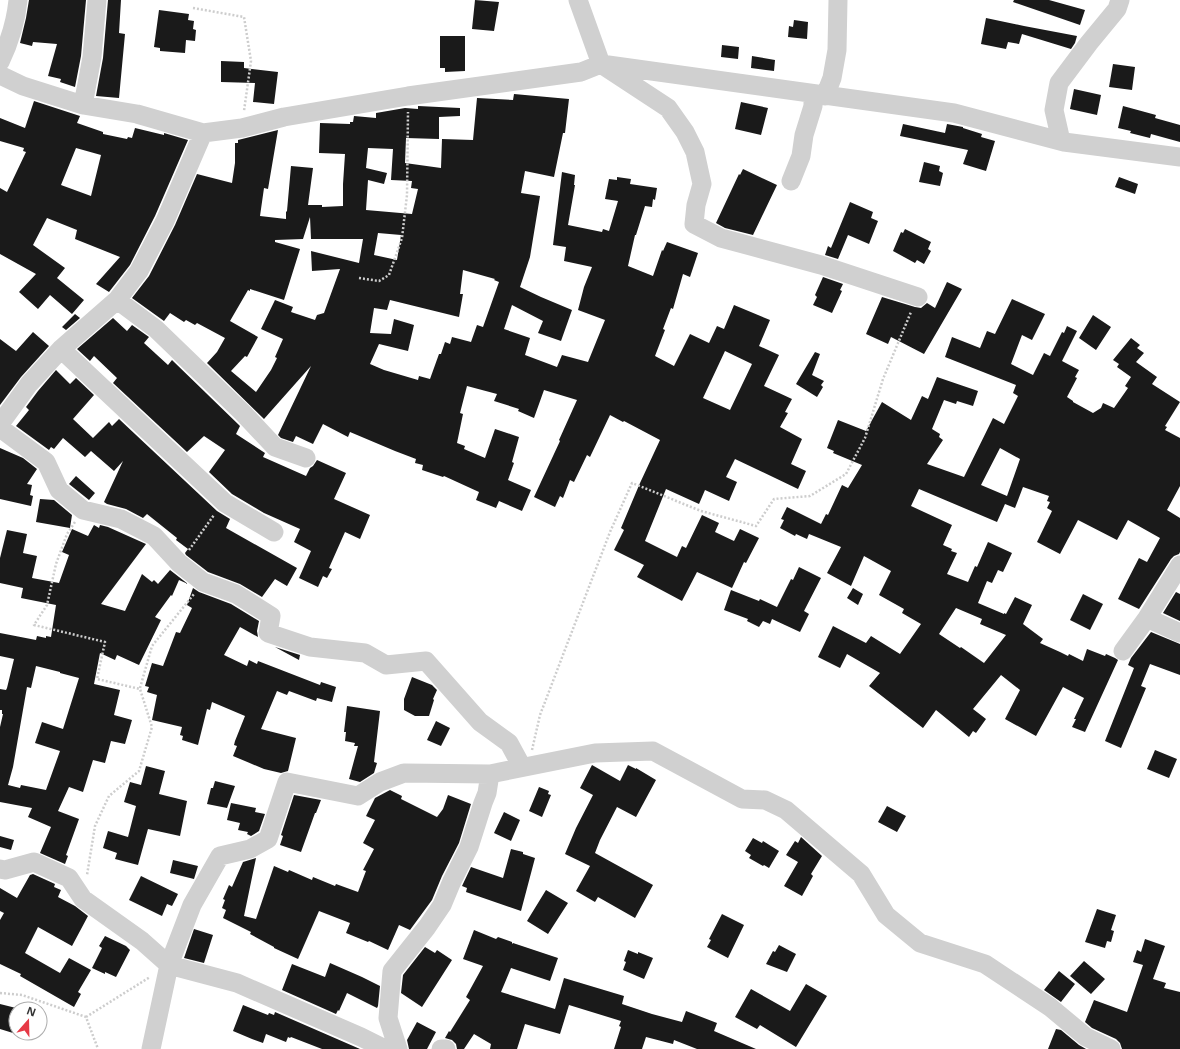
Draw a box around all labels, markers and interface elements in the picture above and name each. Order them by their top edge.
north arrow [8,1001,48,1041]
text: N [25,1003,38,1020]

